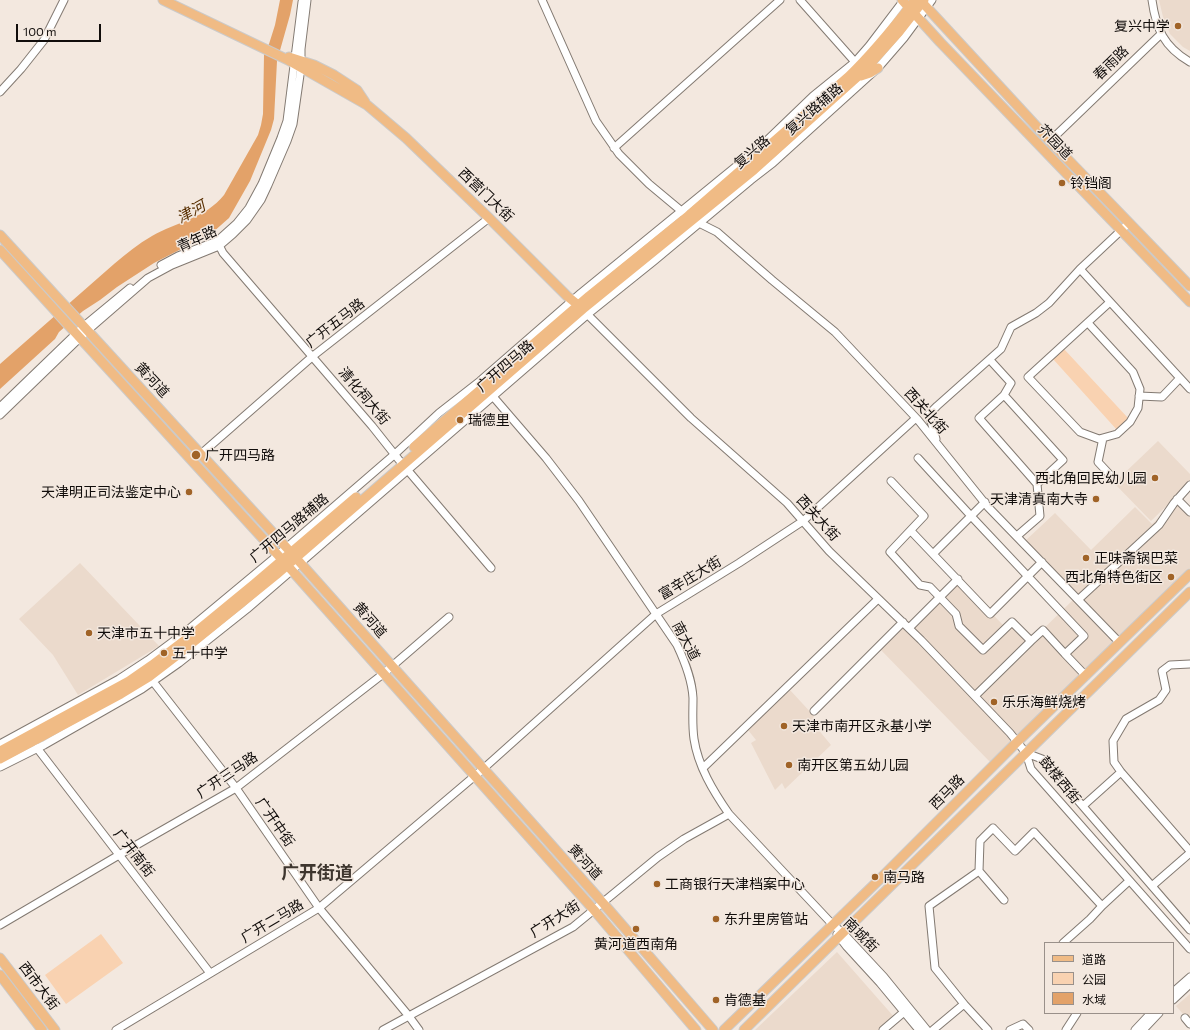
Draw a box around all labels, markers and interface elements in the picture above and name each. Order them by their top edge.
scale bar [18,16,103,42]
place label: 复兴中学 [1114,18,1170,34]
marker: 复兴中学 [1173,21,1183,31]
text: 100 m [23,24,57,38]
street label: 春雨路 [1090,42,1132,84]
street label: 复兴路辅路 [782,80,846,138]
street label: 芥园道 [1034,121,1076,163]
street label: 复兴路 [731,132,773,172]
street label: 西营门大街 [455,165,517,225]
place label: 铃铛阁 [1070,175,1112,191]
marker: 铃铛阁 [1057,178,1067,188]
water label: 津河 [174,197,208,227]
street label: 青年路 [174,223,220,255]
street label: 广开五马路 [302,295,368,351]
street label: 广开四马路 [473,337,537,395]
street label: 黄河道 [132,359,172,401]
street label: 清化祠大街 [335,364,393,428]
street label: 西关北街 [901,385,951,437]
place label: 瑞德里 [468,412,510,428]
marker: 瑞德里 [455,415,465,425]
place label: 广开四马路 [205,447,275,463]
marker: 广开四马路 [190,449,202,461]
place label: 西北角回民幼儿园 [1035,470,1147,486]
marker: 西北角回民幼儿园 [1150,473,1160,483]
place label: 天津明正司法鉴定中心 [41,484,181,500]
marker: 天津明正司法鉴定中心 [184,487,194,497]
street label: 广开四马路辅路 [246,490,332,566]
place label: 天津清真南大寺 [990,491,1088,507]
street label: 西关大街 [793,492,843,544]
marker: 天津清真南大寺 [1091,494,1101,504]
place label: 正味斋锅巴菜 [1094,550,1178,566]
street label: 富辛庄大街 [656,553,724,603]
marker: 正味斋锅巴菜 [1081,553,1091,563]
place label: 西北角特色街区 [1065,569,1163,585]
marker: 西北角特色街区 [1166,572,1176,582]
street label: 黄河道 [350,599,390,641]
street label: 南大道 [669,619,703,663]
place label: 天津市五十中学 [97,625,195,641]
marker: 天津市五十中学 [84,628,94,638]
place label: 五十中学 [172,645,228,661]
marker: 五十中学 [159,648,169,658]
place label: 乐乐海鲜烧烤 [1002,694,1086,710]
marker: 乐乐海鲜烧烤 [989,697,999,707]
place label: 天津市南开区永基小学 [792,718,932,734]
marker: 天津市南开区永基小学 [779,721,789,731]
street label: 广开三马路 [193,748,261,802]
street label: 鼓楼西街 [1036,753,1084,807]
place label: 南开区第五幼儿园 [797,757,909,773]
marker: 南开区第五幼儿园 [784,760,794,770]
street label: 西马路 [926,771,968,813]
street label: 广开中街 [252,794,298,850]
street label: 广开南街 [110,826,158,880]
street label: 黄河道 [565,841,605,883]
district label: 广开街道 [281,862,353,884]
place label: 南马路 [883,869,925,885]
marker: 南马路 [870,872,880,882]
place label: 工商银行天津档案中心 [665,876,805,892]
marker: 工商银行天津档案中心 [652,879,662,889]
street label: 广开二马路 [238,896,306,946]
street label: 广开大街 [527,897,583,941]
place label: 东升里房管站 [724,911,808,927]
marker: 东升里房管站 [711,914,721,924]
street label: 南城街 [840,914,882,956]
marker: 黄河道西南角 [631,924,641,934]
place label: 黄河道西南角 [594,936,678,952]
legend [1044,942,1174,1014]
text: 道路 [1082,952,1106,966]
street label: 西市大街 [15,959,63,1013]
text: 公园 [1082,972,1106,986]
place label: 肯德基 [724,992,766,1008]
text: 水域 [1082,992,1106,1006]
marker: 肯德基 [711,995,721,1005]

